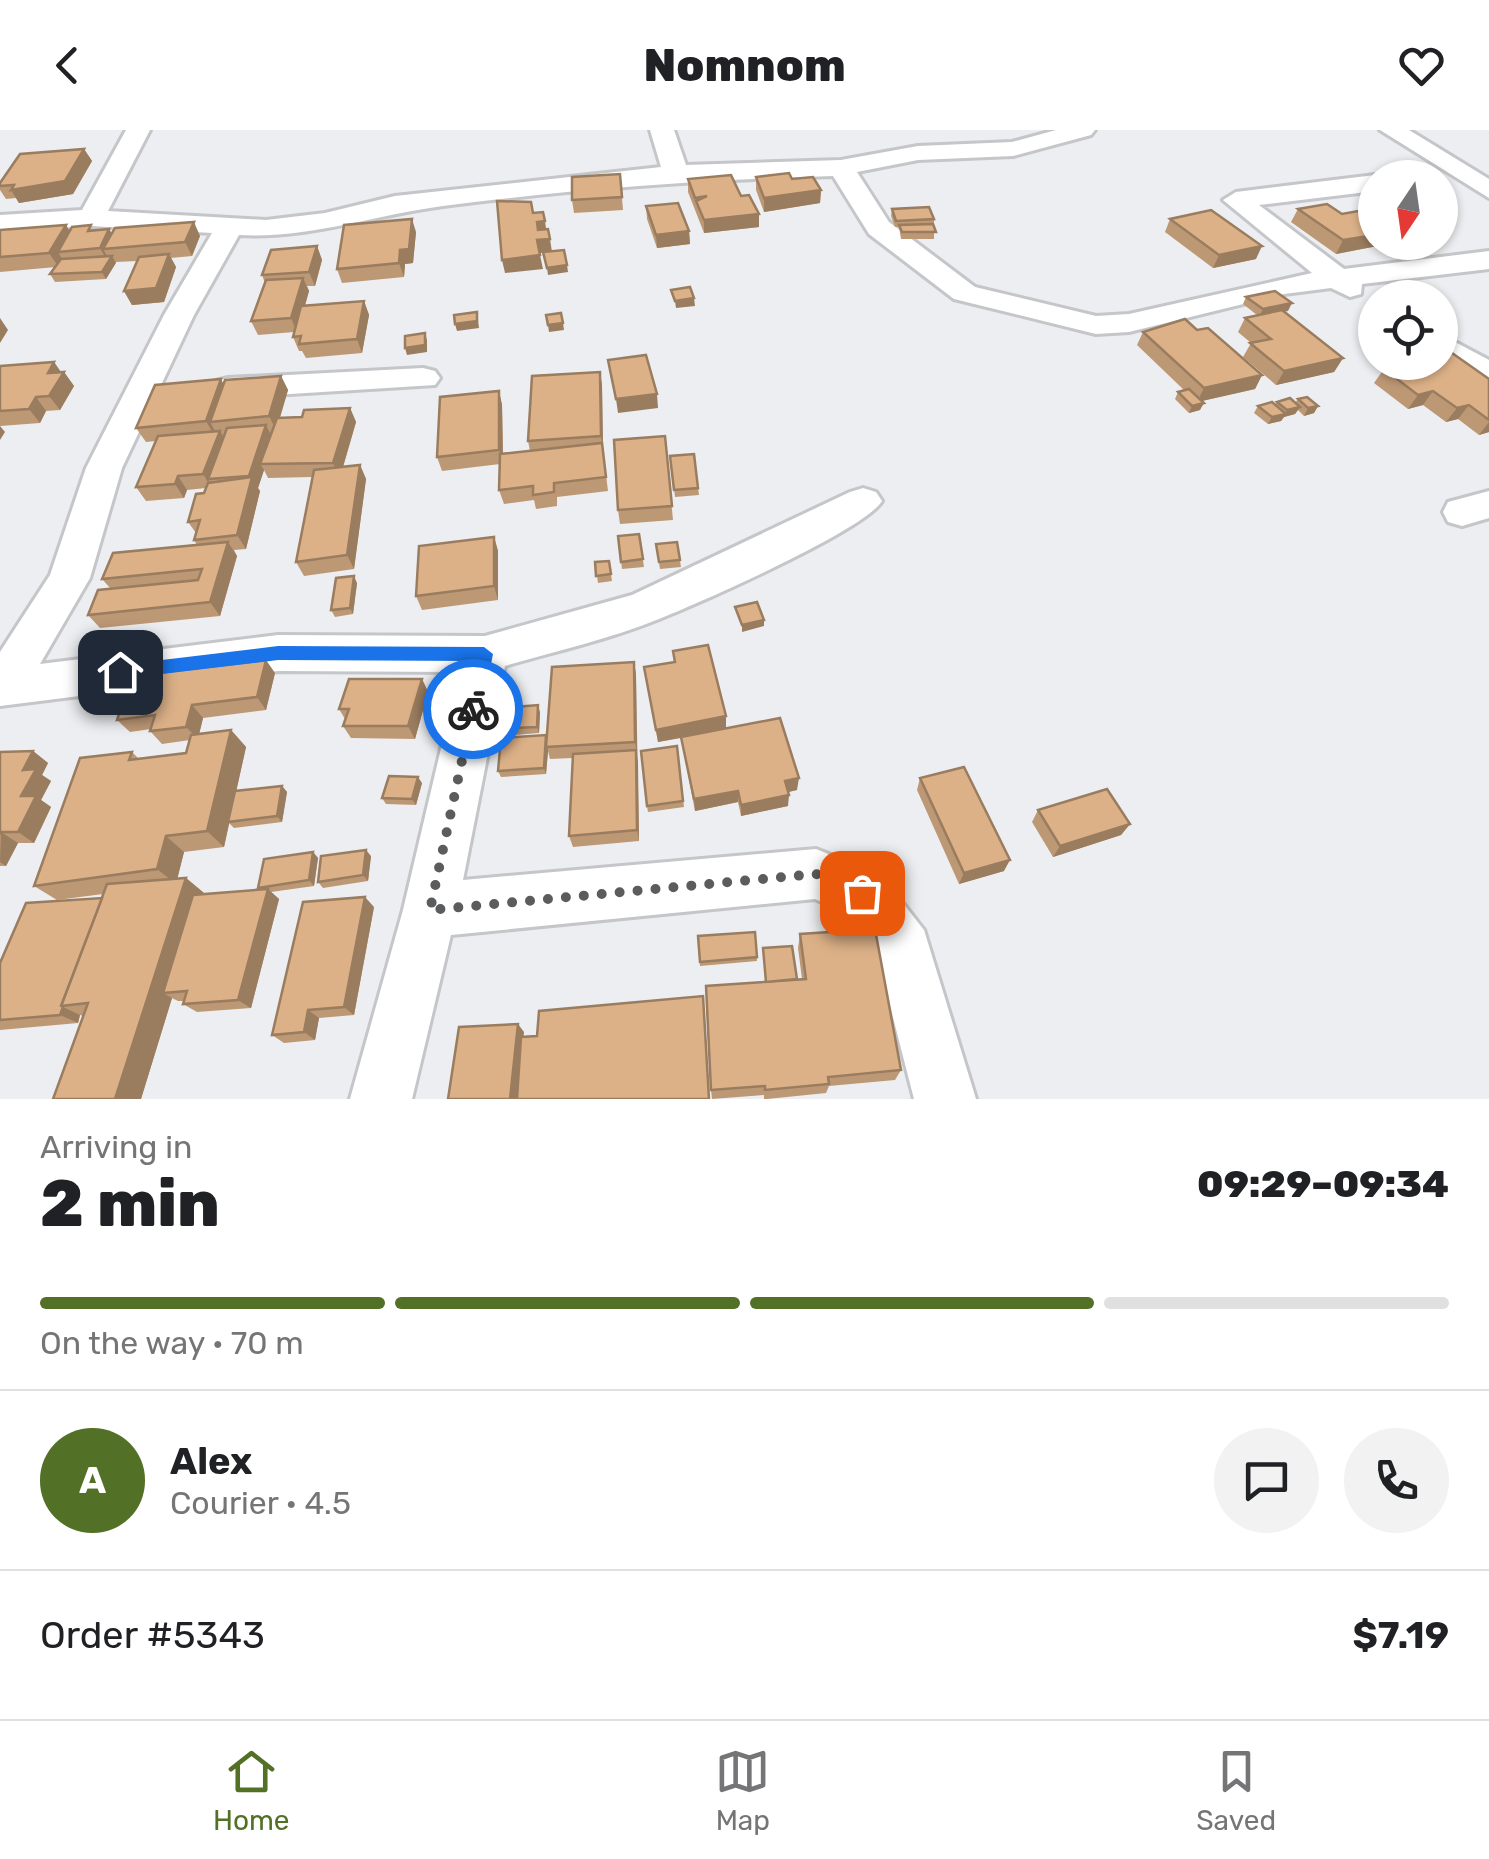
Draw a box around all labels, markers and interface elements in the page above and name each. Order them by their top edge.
icon: back [40,38,95,93]
icon: heart [1394,38,1449,93]
text: Nomnom [643,39,846,92]
north arrow [1358,160,1458,260]
map controls [1358,160,1458,380]
button: locate [1358,280,1458,380]
pin [78,630,163,715]
icon: home [93,645,148,700]
courier [423,659,523,759]
icon: bike [446,682,501,737]
pin [820,851,905,936]
icon: bag [835,866,890,921]
text: Arriving in [40,1128,192,1166]
text: 09:29–09:34 [1197,1161,1449,1207]
text: 2 min [40,1165,220,1242]
text: On the way · 70 m [40,1324,304,1362]
button: chat [1214,1428,1319,1533]
button: phone [1344,1428,1449,1533]
text: Alex [170,1438,252,1484]
text: A [79,1457,106,1503]
text: Courier · 4.5 [170,1484,351,1522]
text: Order #5343 [40,1612,265,1658]
text: $7.19 [1352,1612,1449,1658]
tab: Home [213,1744,290,1837]
tab: Map [715,1744,770,1837]
tab: Saved [1196,1744,1276,1837]

